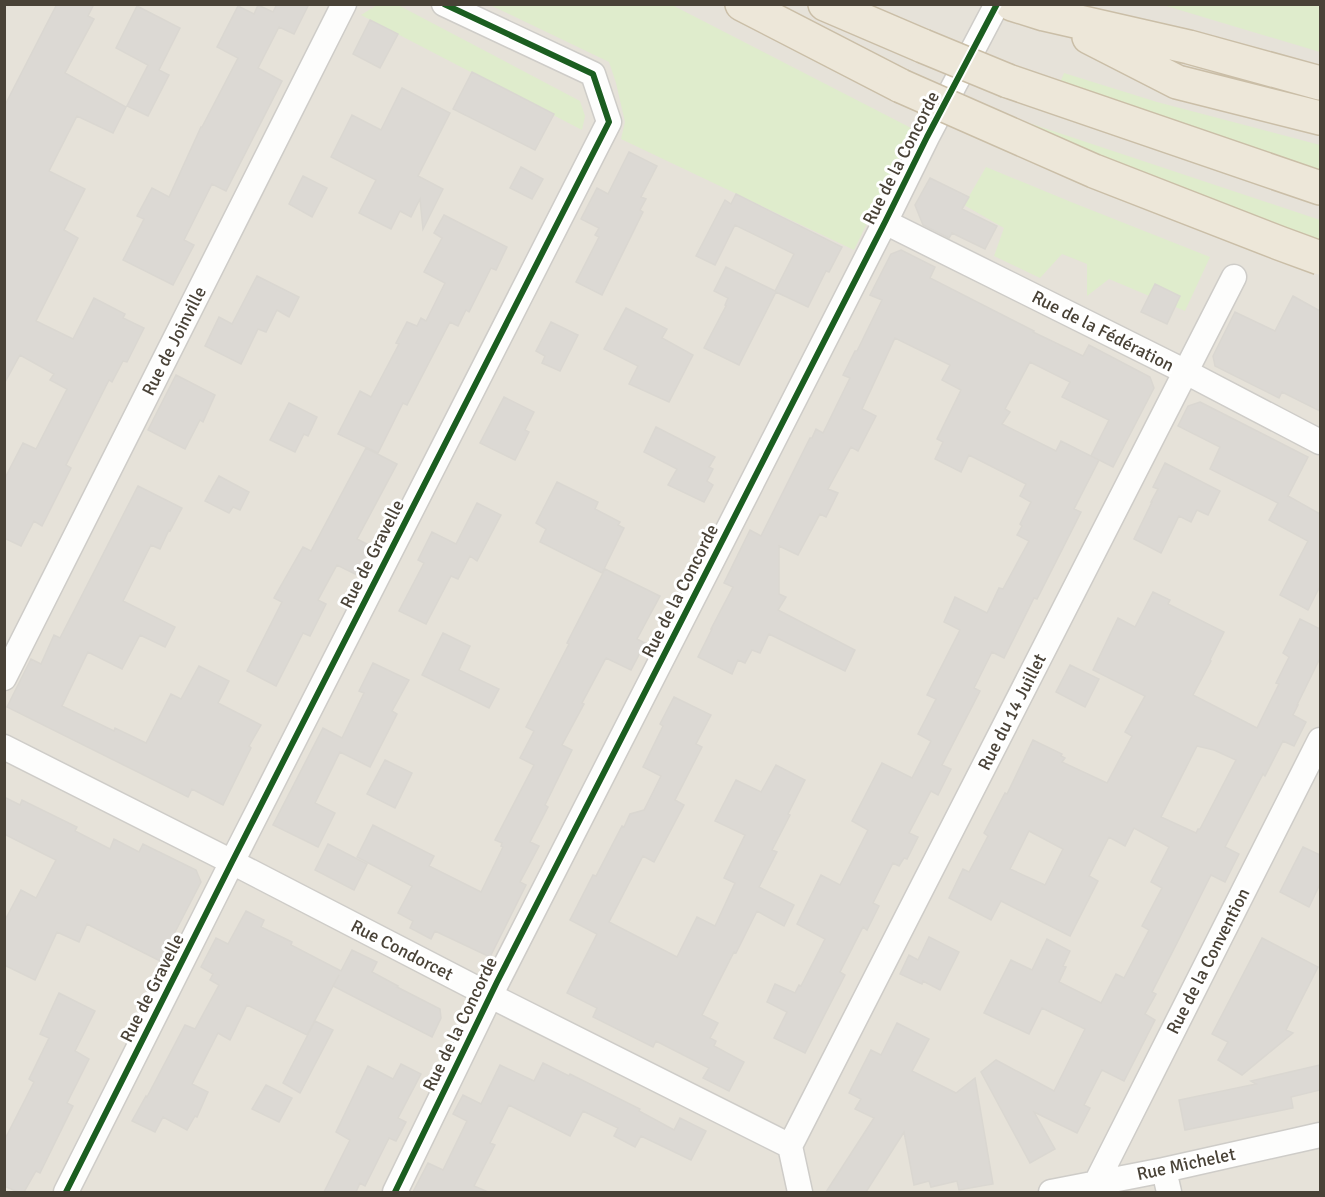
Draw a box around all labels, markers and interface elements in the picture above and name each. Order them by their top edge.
street label: Rue de la Concorde [858,88,944,228]
street label: Rue de Joinville [137,283,211,399]
street label: Rue de la Fédération [1028,286,1178,376]
street label: Rue de Gravelle [335,496,409,612]
street label: Rue de la Concorde [637,521,723,661]
street label: Rue du 14 Juillet [973,650,1051,774]
street label: Rue de la Convention [1162,884,1254,1038]
street label: Rue Condorcet [347,915,457,985]
street label: Rue de Gravelle [115,930,189,1046]
street label: Rue de la Concorde [418,953,502,1095]
street label: Rue Michelet [1135,1143,1237,1185]

